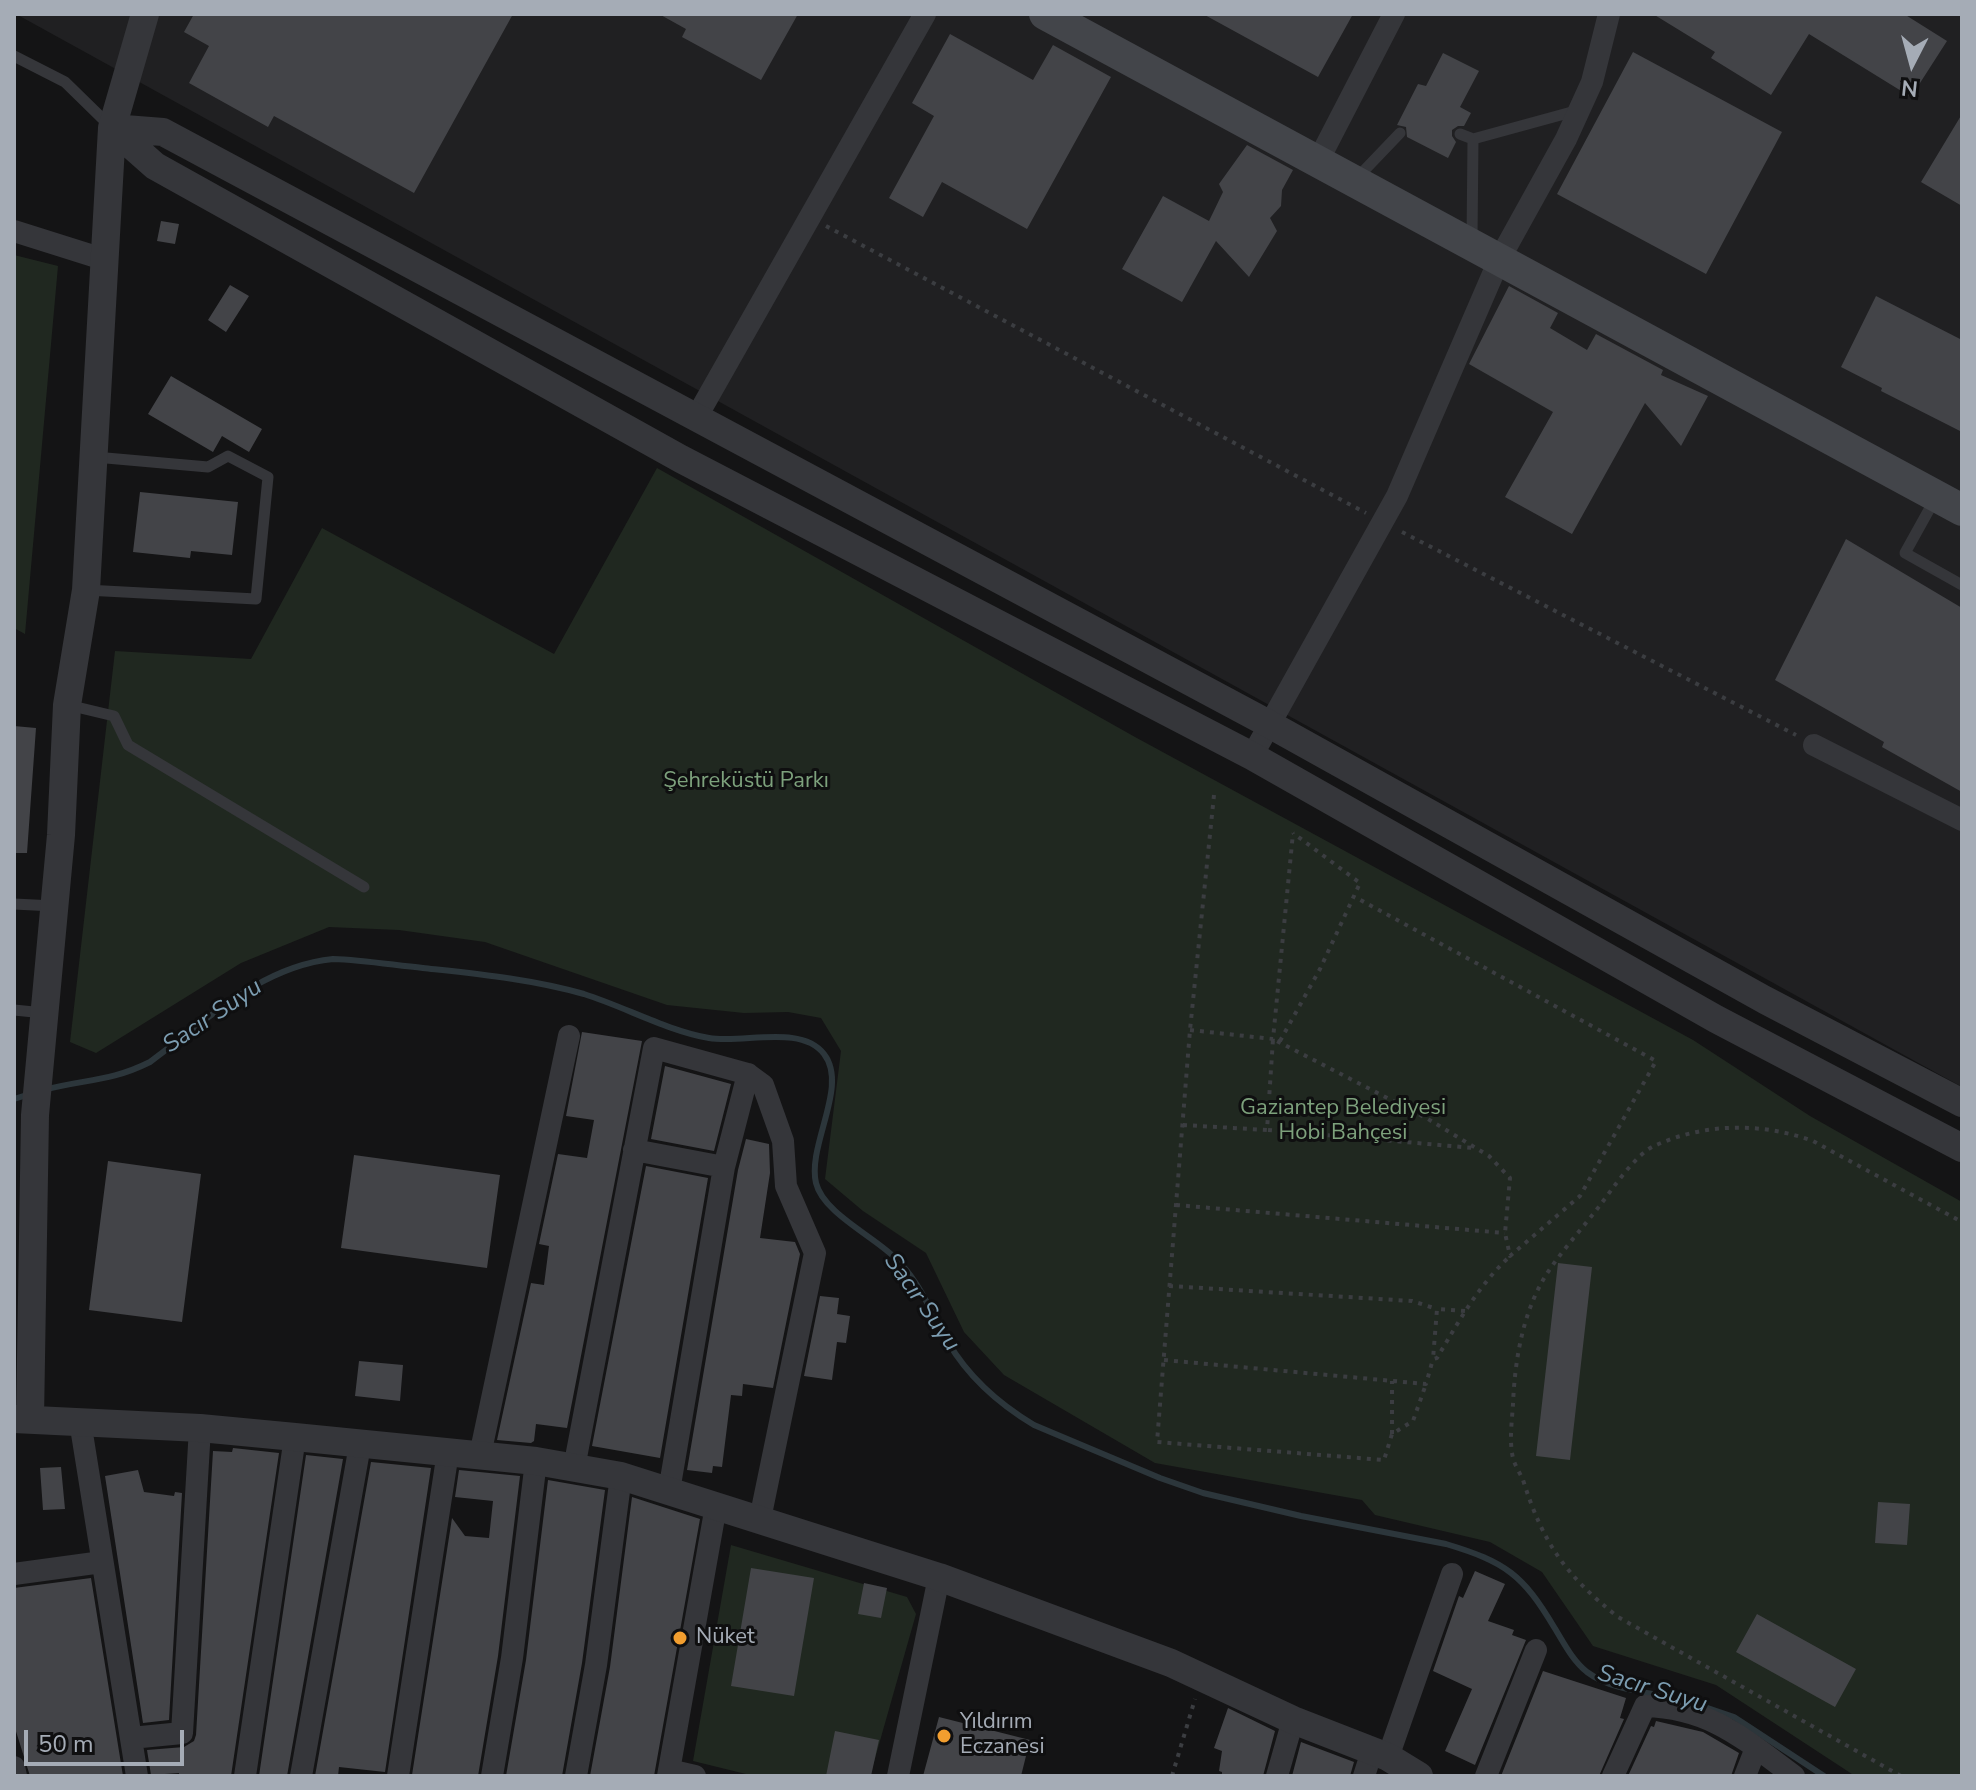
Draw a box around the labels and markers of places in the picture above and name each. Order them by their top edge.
place label: Nüket [696,1625,755,1651]
marker: Nüket [671,1629,689,1647]
place label: Yıldırım Eczanesi [960,1710,1045,1762]
marker: Yıldırım Eczanesi [935,1727,953,1745]

